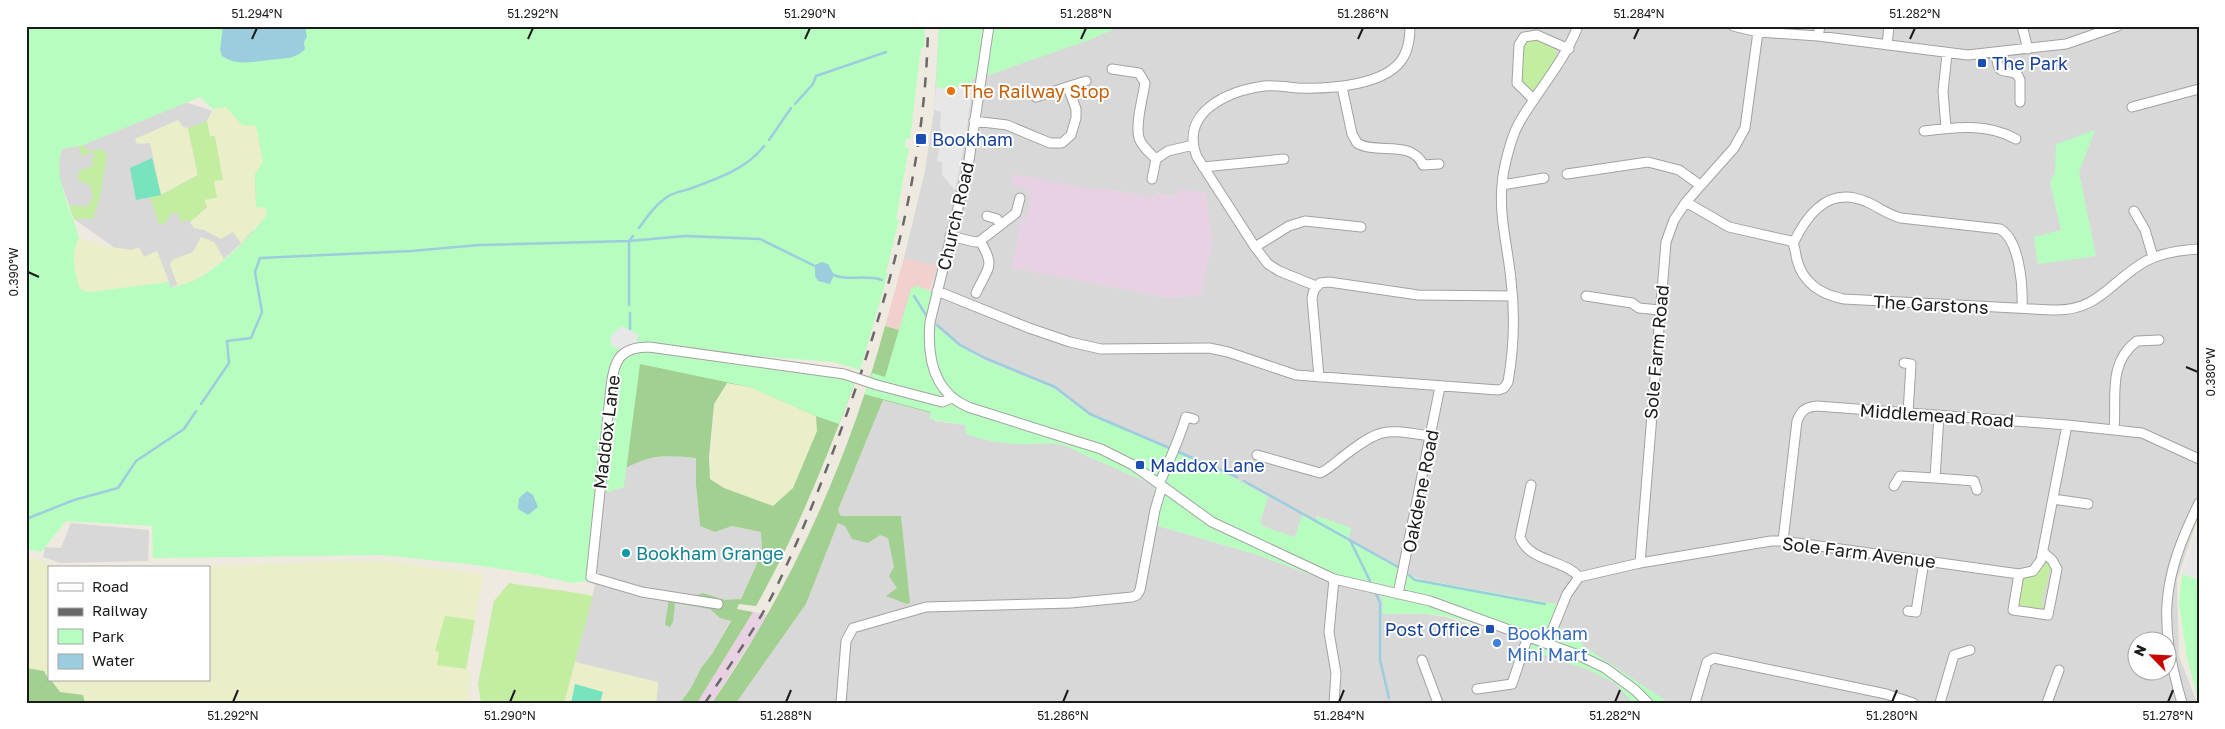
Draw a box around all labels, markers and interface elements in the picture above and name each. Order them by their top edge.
text: 51.294°N [231,6,283,21]
text: 51.292°N [507,6,559,21]
text: 51.290°N [784,6,836,21]
text: 51.288°N [1060,6,1112,21]
text: 51.286°N [1337,6,1389,21]
text: 51.284°N [1613,6,1665,21]
text: 51.282°N [1889,6,1941,21]
place label: The Park [1992,52,2068,74]
marker: The Park [1976,57,1988,69]
place label: The Railway Stop [961,80,1110,102]
marker: The Railway Stop [945,85,957,97]
place label: Bookham [932,128,1013,150]
marker: Bookham [914,132,928,146]
street label: Church Road [932,160,978,272]
text: 0.390°W [6,247,21,296]
street label: Sole Farm Road [1639,284,1673,420]
street label: The Garstons [1873,290,1989,318]
text: 0.380°W [2203,347,2218,397]
street label: Maddox Lane [588,374,624,490]
street label: Middlemead Road [1859,399,2015,431]
street label: Oakdene Road [1397,428,1443,554]
place label: Maddox Lane [1150,454,1265,476]
marker: Maddox Lane [1134,459,1146,471]
street label: Sole Farm Avenue [1781,532,1937,572]
place label: Bookham Grange [636,542,784,564]
marker: Bookham Grange [620,547,632,559]
legend [48,566,210,682]
text: Road [92,577,129,595]
text: Railway [92,601,148,619]
place label: Post Office [1385,618,1480,640]
place label: Bookham Mini Mart [1507,622,1588,665]
marker: Post Office [1484,623,1496,635]
text: Park [92,627,125,645]
north arrow [2128,632,2178,682]
marker: Bookham Mini Mart [1491,637,1503,649]
text: N [2130,642,2150,659]
text: Water [92,651,135,669]
text: 51.292°N [207,708,259,723]
text: 51.290°N [484,708,536,723]
text: 51.288°N [760,708,812,723]
text: 51.286°N [1037,708,1089,723]
text: 51.284°N [1313,708,1365,723]
text: 51.282°N [1589,708,1641,723]
text: 51.280°N [1866,708,1918,723]
text: 51.278°N [2143,708,2193,723]

